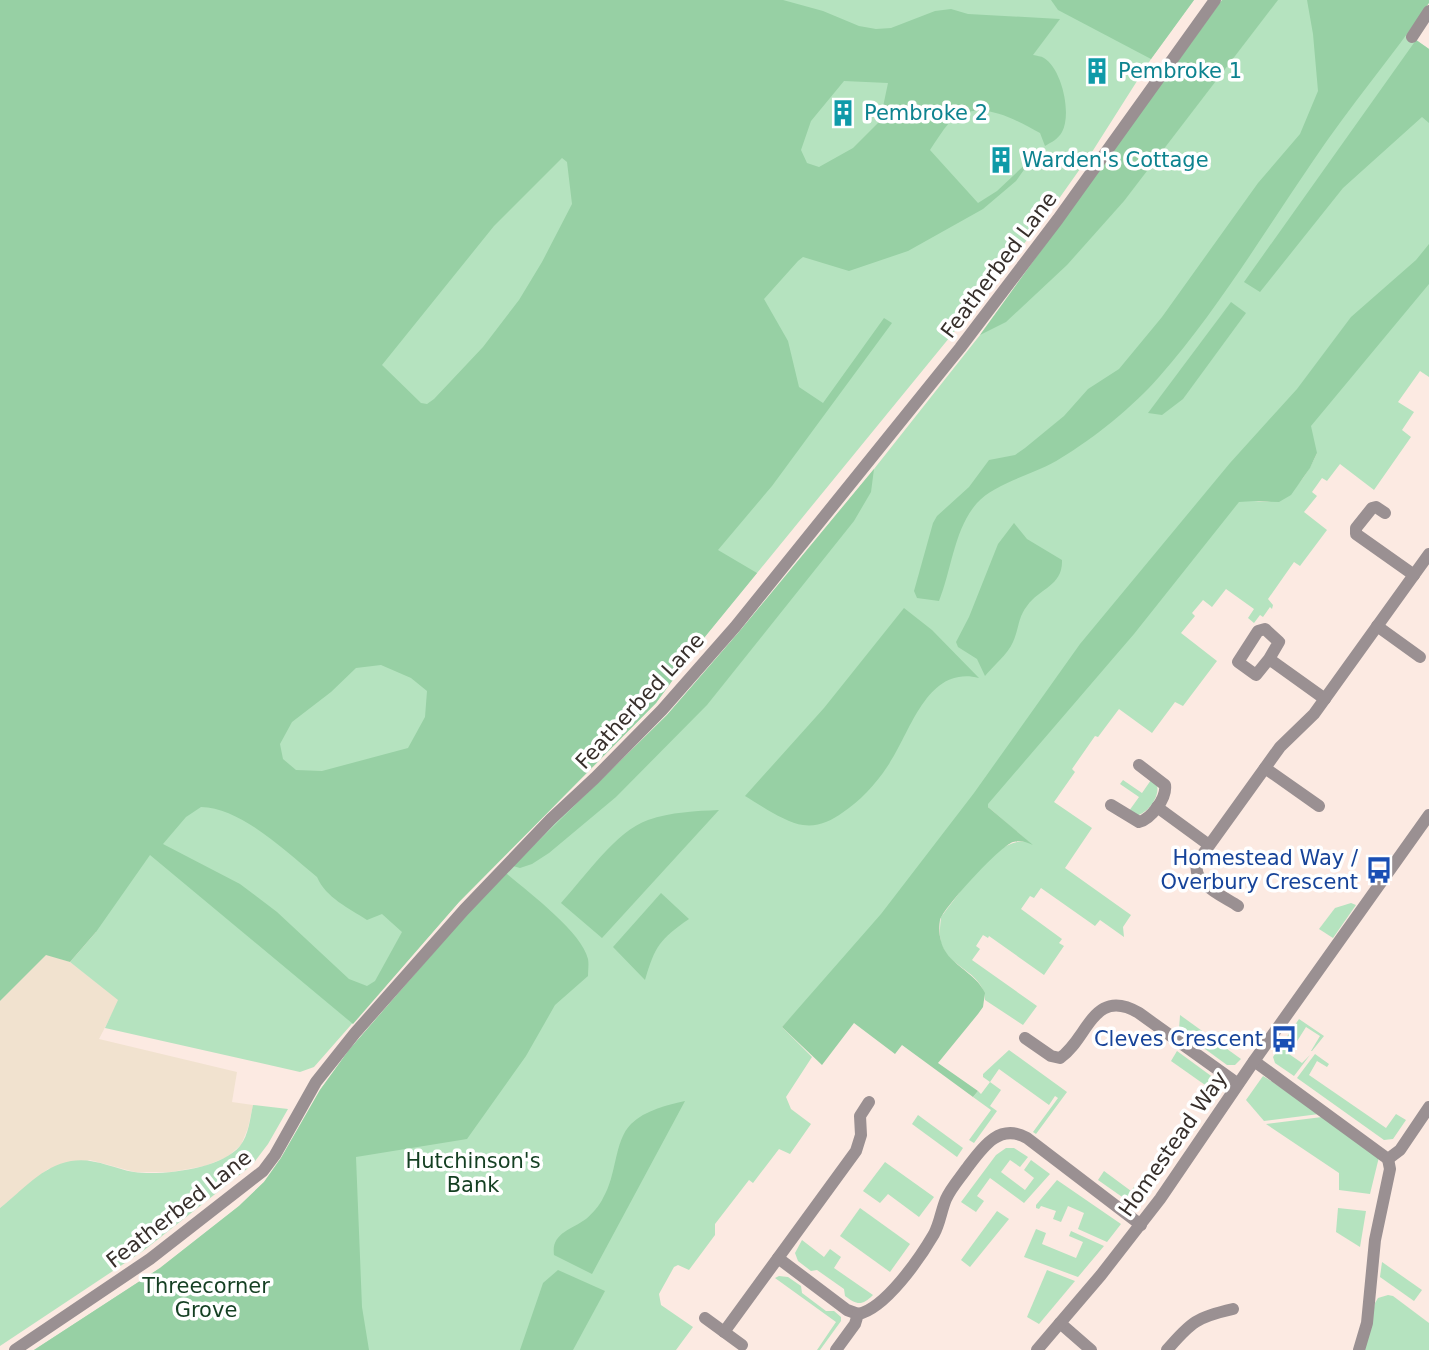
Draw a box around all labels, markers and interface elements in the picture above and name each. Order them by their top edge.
building icon: Pembroke 1 [1082,56,1112,86]
place label: Pembroke 1 [1118,59,1242,83]
building icon: Pembroke 2 [828,98,858,128]
place label: Pembroke 2 [864,101,988,125]
building icon: Warden's Cottage [986,145,1016,175]
place label: Warden's Cottage [1022,148,1209,172]
street label: Featherbed Lane [936,187,1062,343]
street label: Featherbed Lane [571,628,709,774]
place label: Homestead Way / Overbury Crescent [1160,846,1359,894]
bus stop icon: Homestead Way / Overbury Crescent [1364,855,1394,885]
bus stop icon: Cleves Crescent [1269,1024,1299,1054]
place label: Cleves Crescent [1094,1027,1263,1051]
street label: Homestead Way [1114,1067,1232,1221]
street label: Featherbed Lane [102,1145,256,1273]
park label: Hutchinson's Bank [405,1149,541,1197]
park label: Threecorner Grove [141,1274,270,1322]

